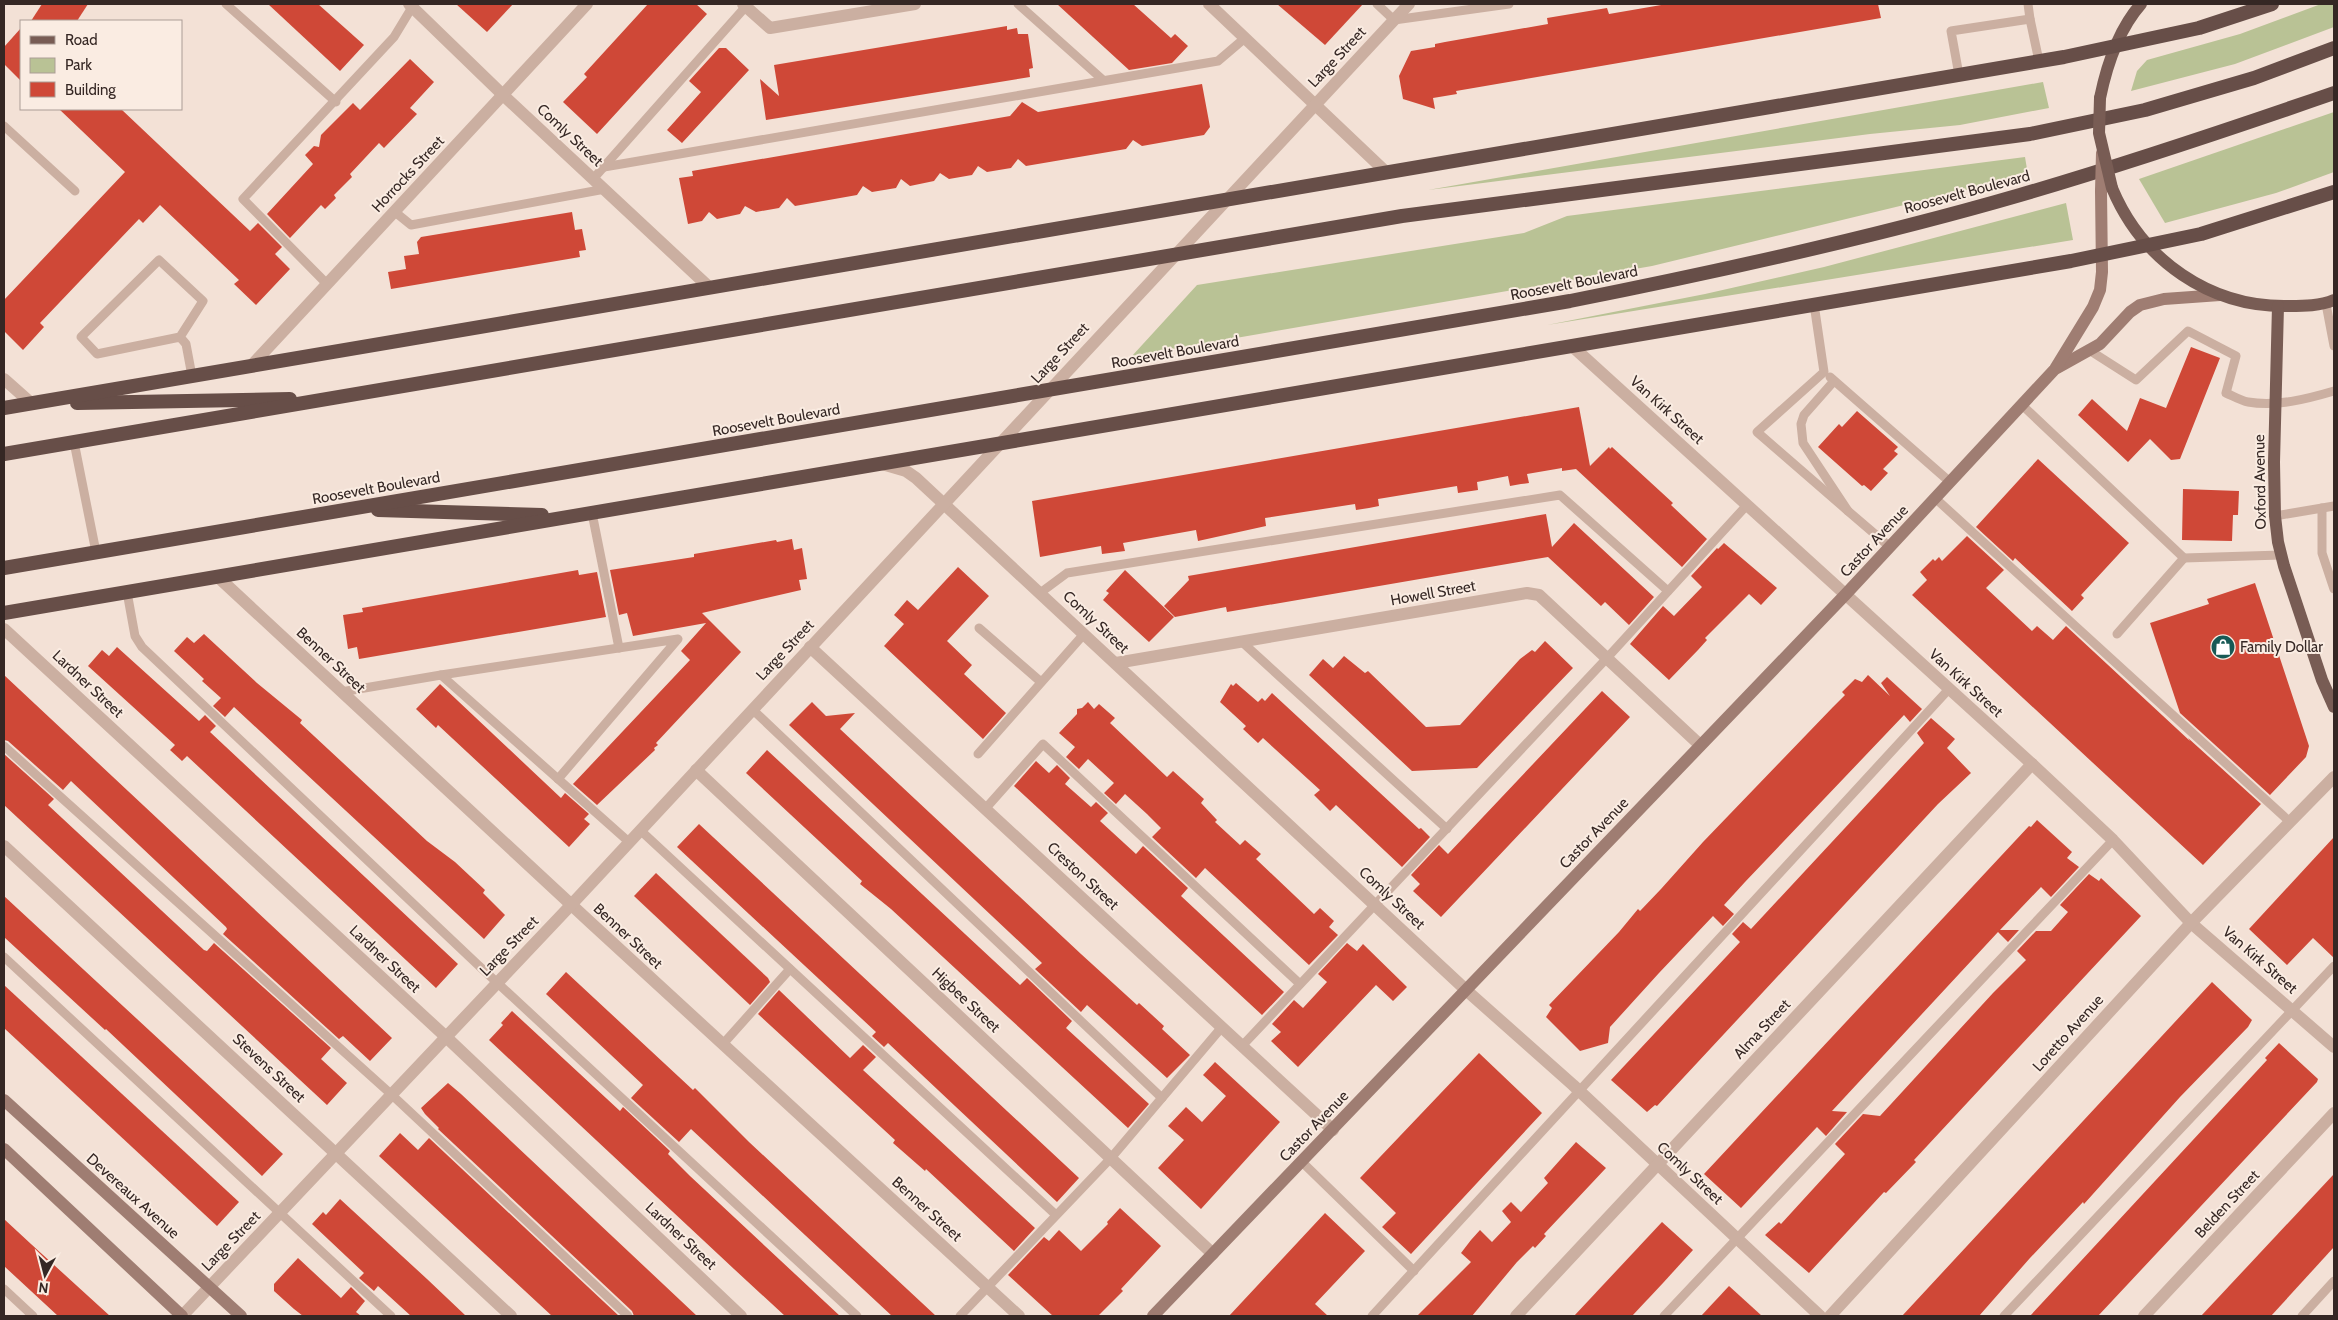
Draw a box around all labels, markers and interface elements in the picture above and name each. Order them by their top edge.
legend [20,20,182,110]
street label: Large Street [1304,23,1370,91]
text: Road [65,31,98,49]
text: Park [65,56,92,74]
text: Building [65,81,116,99]
street label: Comly Street [533,100,607,170]
street label: Horrocks Street [368,132,448,216]
street label: Roosevelt Boulevard [1902,167,2032,217]
street label: Roosevelt Boulevard [1509,262,1639,304]
street label: Large Street [1027,319,1093,387]
street label: Roosevelt Boulevard [1110,332,1240,372]
street label: Van Kirk Street [1626,372,1708,448]
street label: Roosevelt Boulevard [711,400,841,440]
street label: Oxford Avenue [2250,434,2270,530]
street label: Roosevelt Boulevard [311,468,441,508]
street label: Castor Avenue [1836,501,1912,581]
street label: Howell Street [1389,577,1477,609]
street label: Comly Street [1059,587,1133,657]
street label: Large Street [752,616,818,684]
street label: Benner Street [293,623,369,697]
shop icon: Family Dollar [2210,634,2236,660]
place label: Family Dollar [2240,638,2323,656]
street label: Van Kirk Street [1925,645,2007,721]
street label: Lardner Street [49,647,127,721]
street label: Castor Avenue [1556,794,1633,872]
street label: Creston Street [1044,838,1122,914]
street label: Comly Street [1355,863,1429,933]
street label: Benner Street [590,899,666,973]
street label: Large Street [476,912,542,980]
street label: Lardner Street [346,922,424,996]
street label: Van Kirk Street [2219,923,2301,997]
street label: Higbee Street [928,964,1004,1036]
street label: Loretto Avenue [2029,991,2107,1075]
street label: Alma Street [1730,995,1794,1063]
street label: Stevens Street [229,1030,309,1106]
street label: Castor Avenue [1276,1087,1353,1165]
street label: Comly Street [1653,1138,1727,1208]
street label: Devereaux Avenue [83,1150,183,1243]
street label: Belden Street [2191,1166,2263,1242]
street label: Benner Street [888,1173,966,1245]
street label: Lardner Street [642,1199,720,1273]
street label: Large Street [198,1207,264,1275]
north arrow [20,1250,70,1300]
text: N [37,1278,49,1297]

